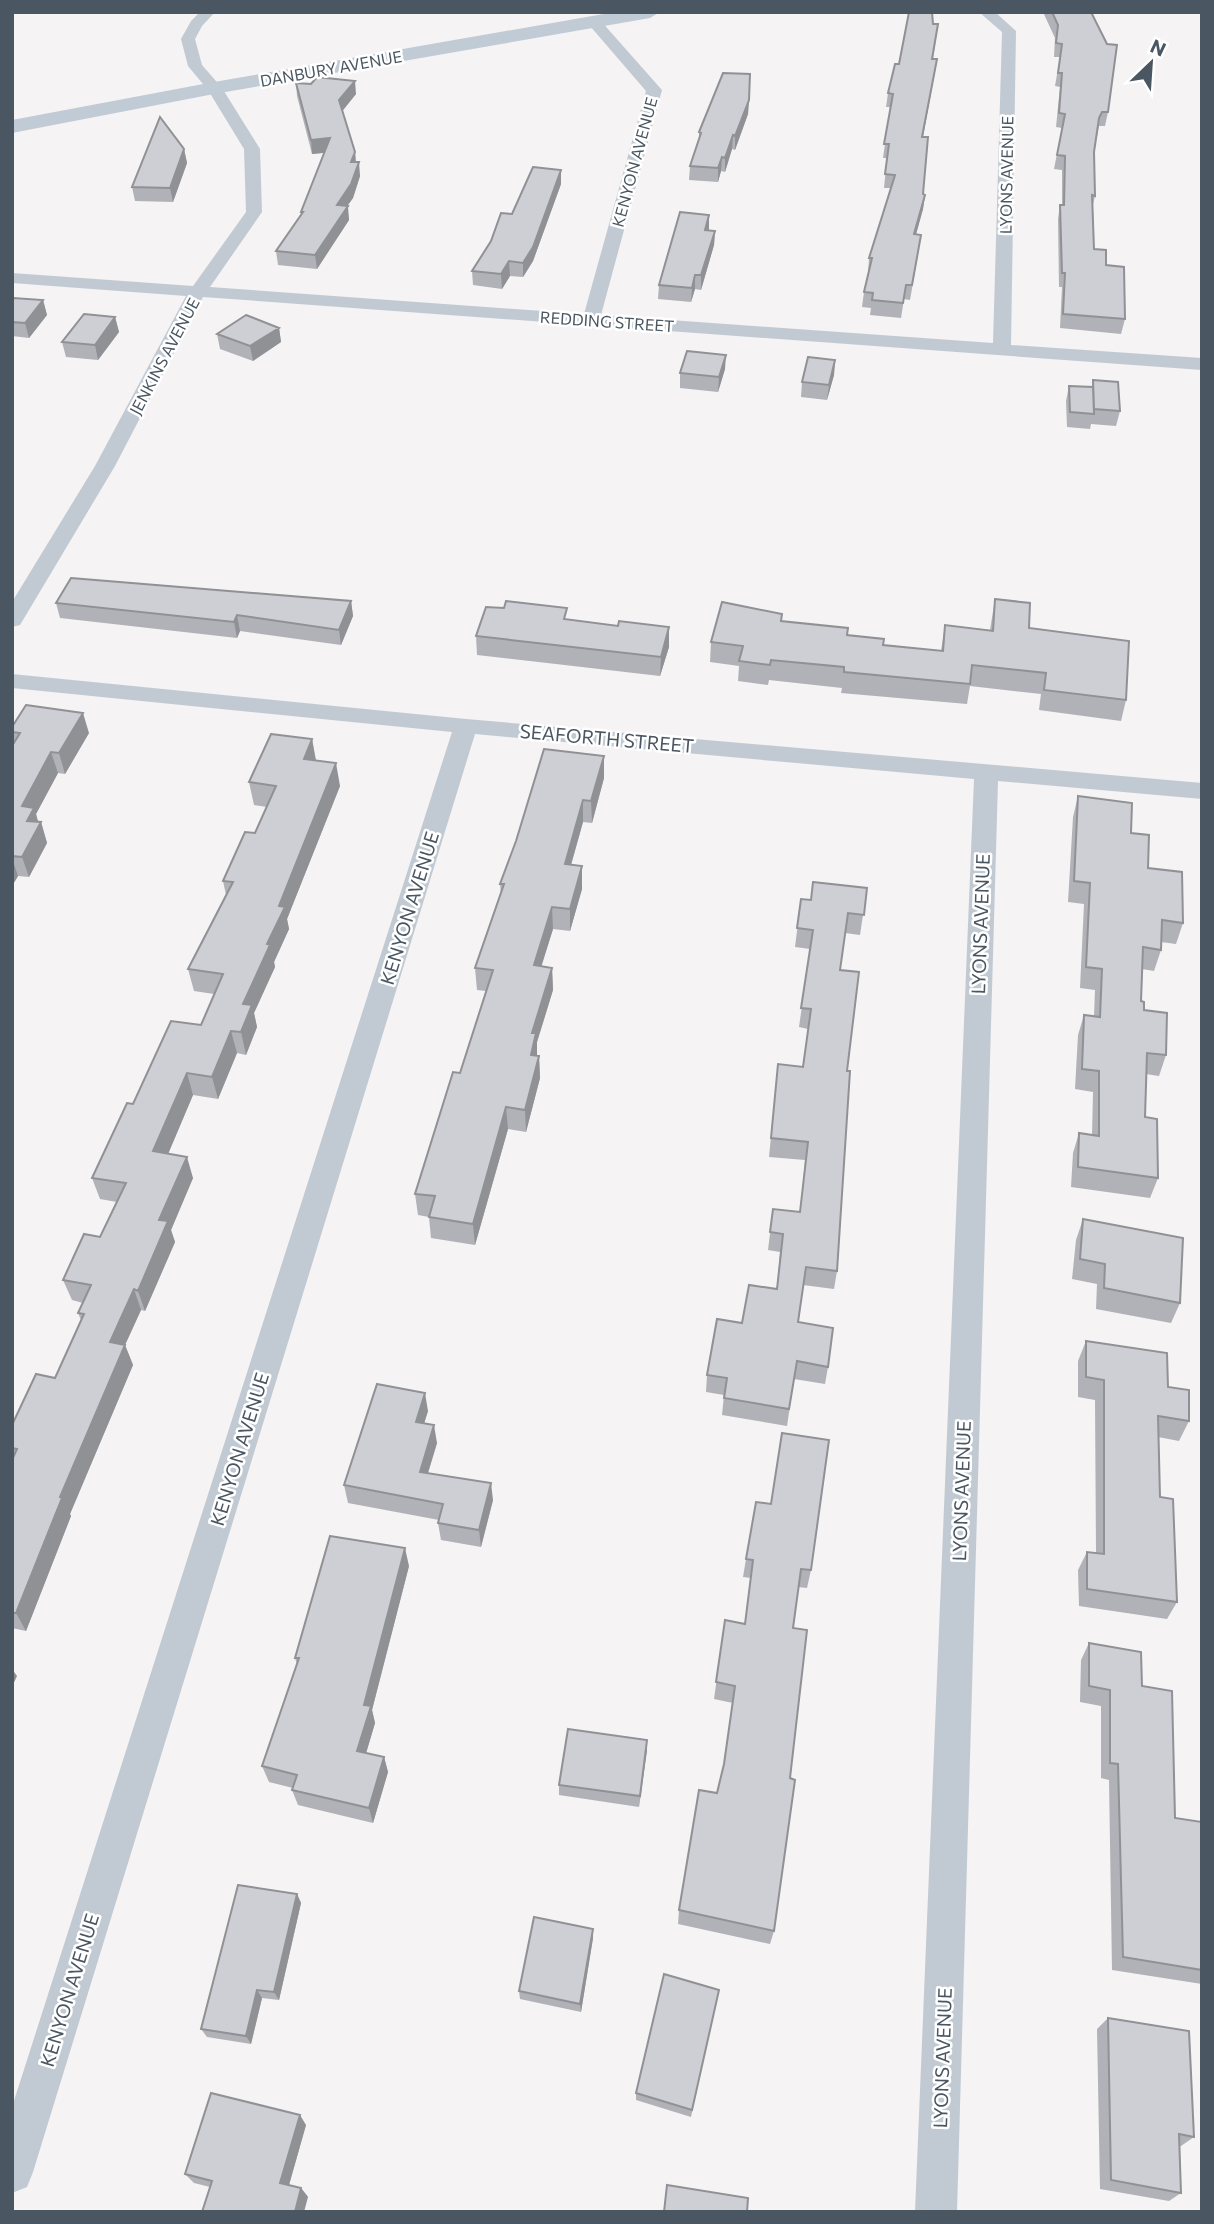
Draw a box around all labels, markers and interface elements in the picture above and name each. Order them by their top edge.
north arrow [1116,28,1186,98]
text: N [1147,34,1170,61]
street label: DANBURY AVENUE [259,46,403,90]
street label: KENYON AVENUE [607,95,661,229]
street label: LYONS AVENUE [995,116,1017,234]
street label: JENKINS AVENUE [125,294,203,418]
street label: REDDING STREET [539,307,675,335]
street label: SEAFORTH STREET [519,719,695,757]
street label: KENYON AVENUE [375,829,443,987]
street label: LYONS AVENUE [966,853,994,995]
street label: KENYON AVENUE [205,1370,273,1528]
street label: LYONS AVENUE [947,1420,975,1562]
street label: KENYON AVENUE [35,1911,103,2069]
street label: LYONS AVENUE [928,1987,956,2129]

